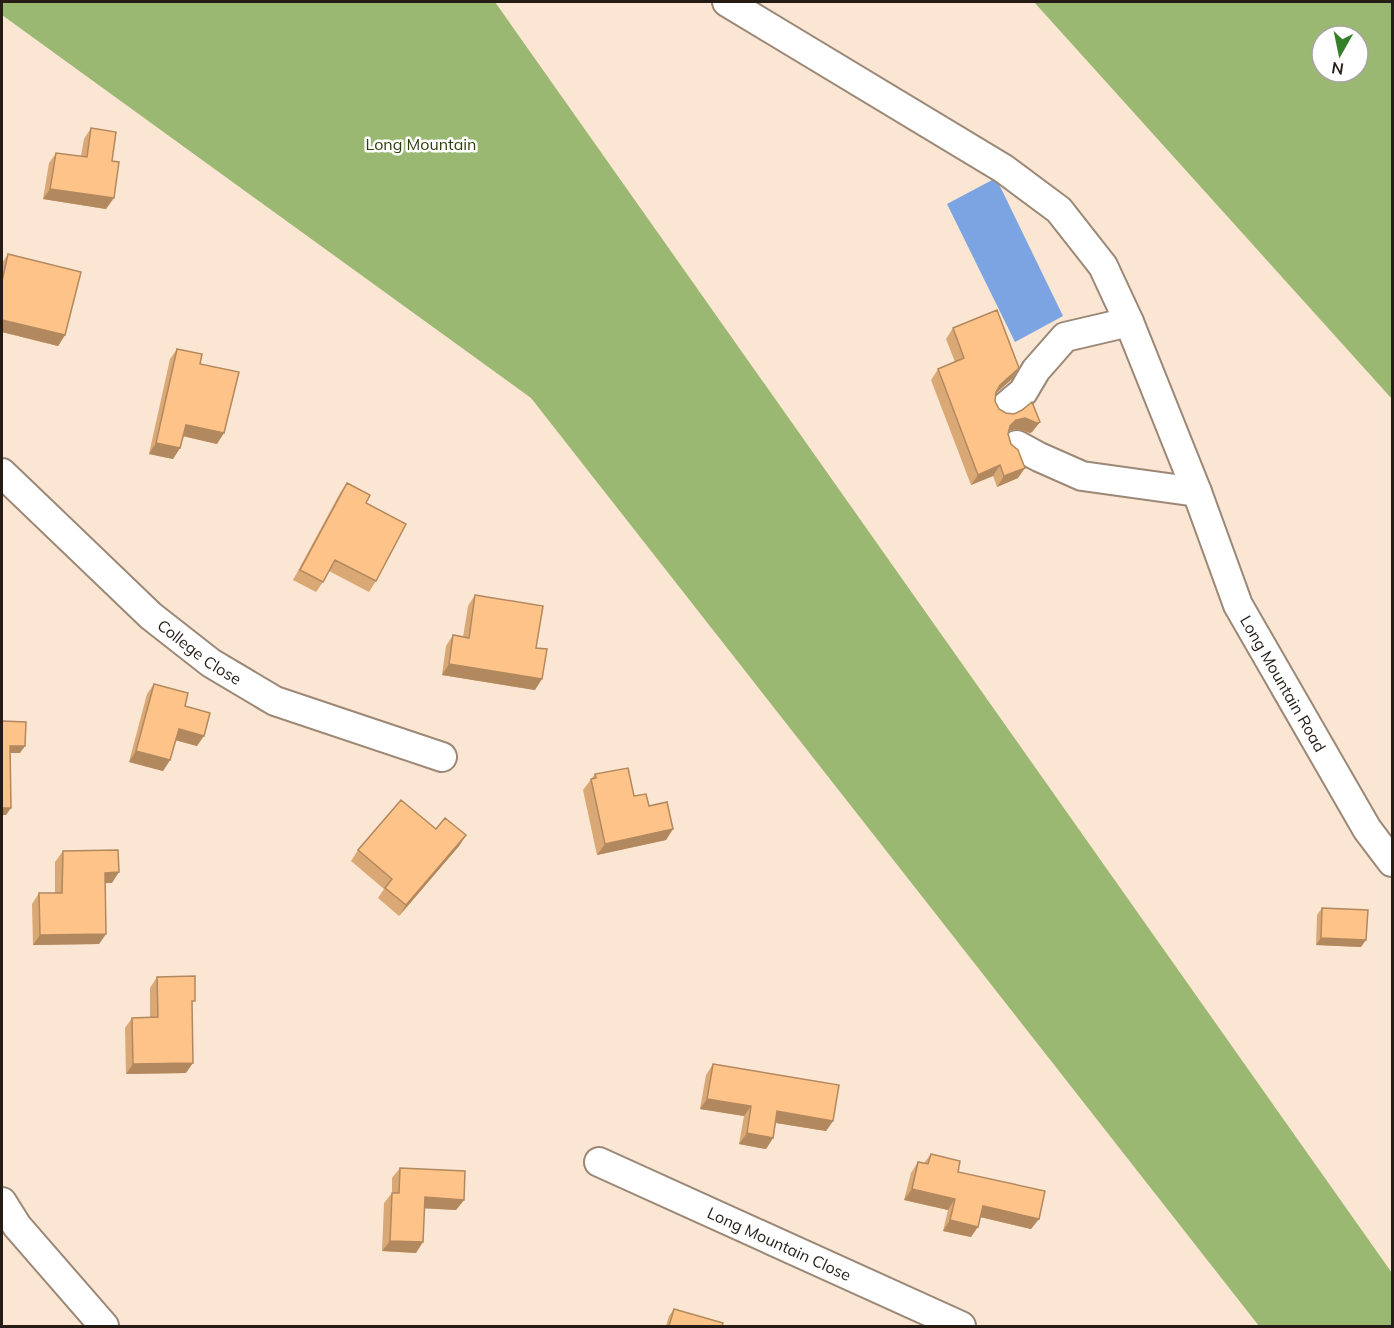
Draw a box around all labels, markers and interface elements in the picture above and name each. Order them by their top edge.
north arrow [1310,24,1370,84]
text: N [1330,58,1345,80]
park label: Long Mountain [366,134,476,154]
street label: Long Mountain Road [1236,612,1330,755]
street label: College Close [153,615,245,689]
street label: Long Mountain Close [704,1202,854,1285]

